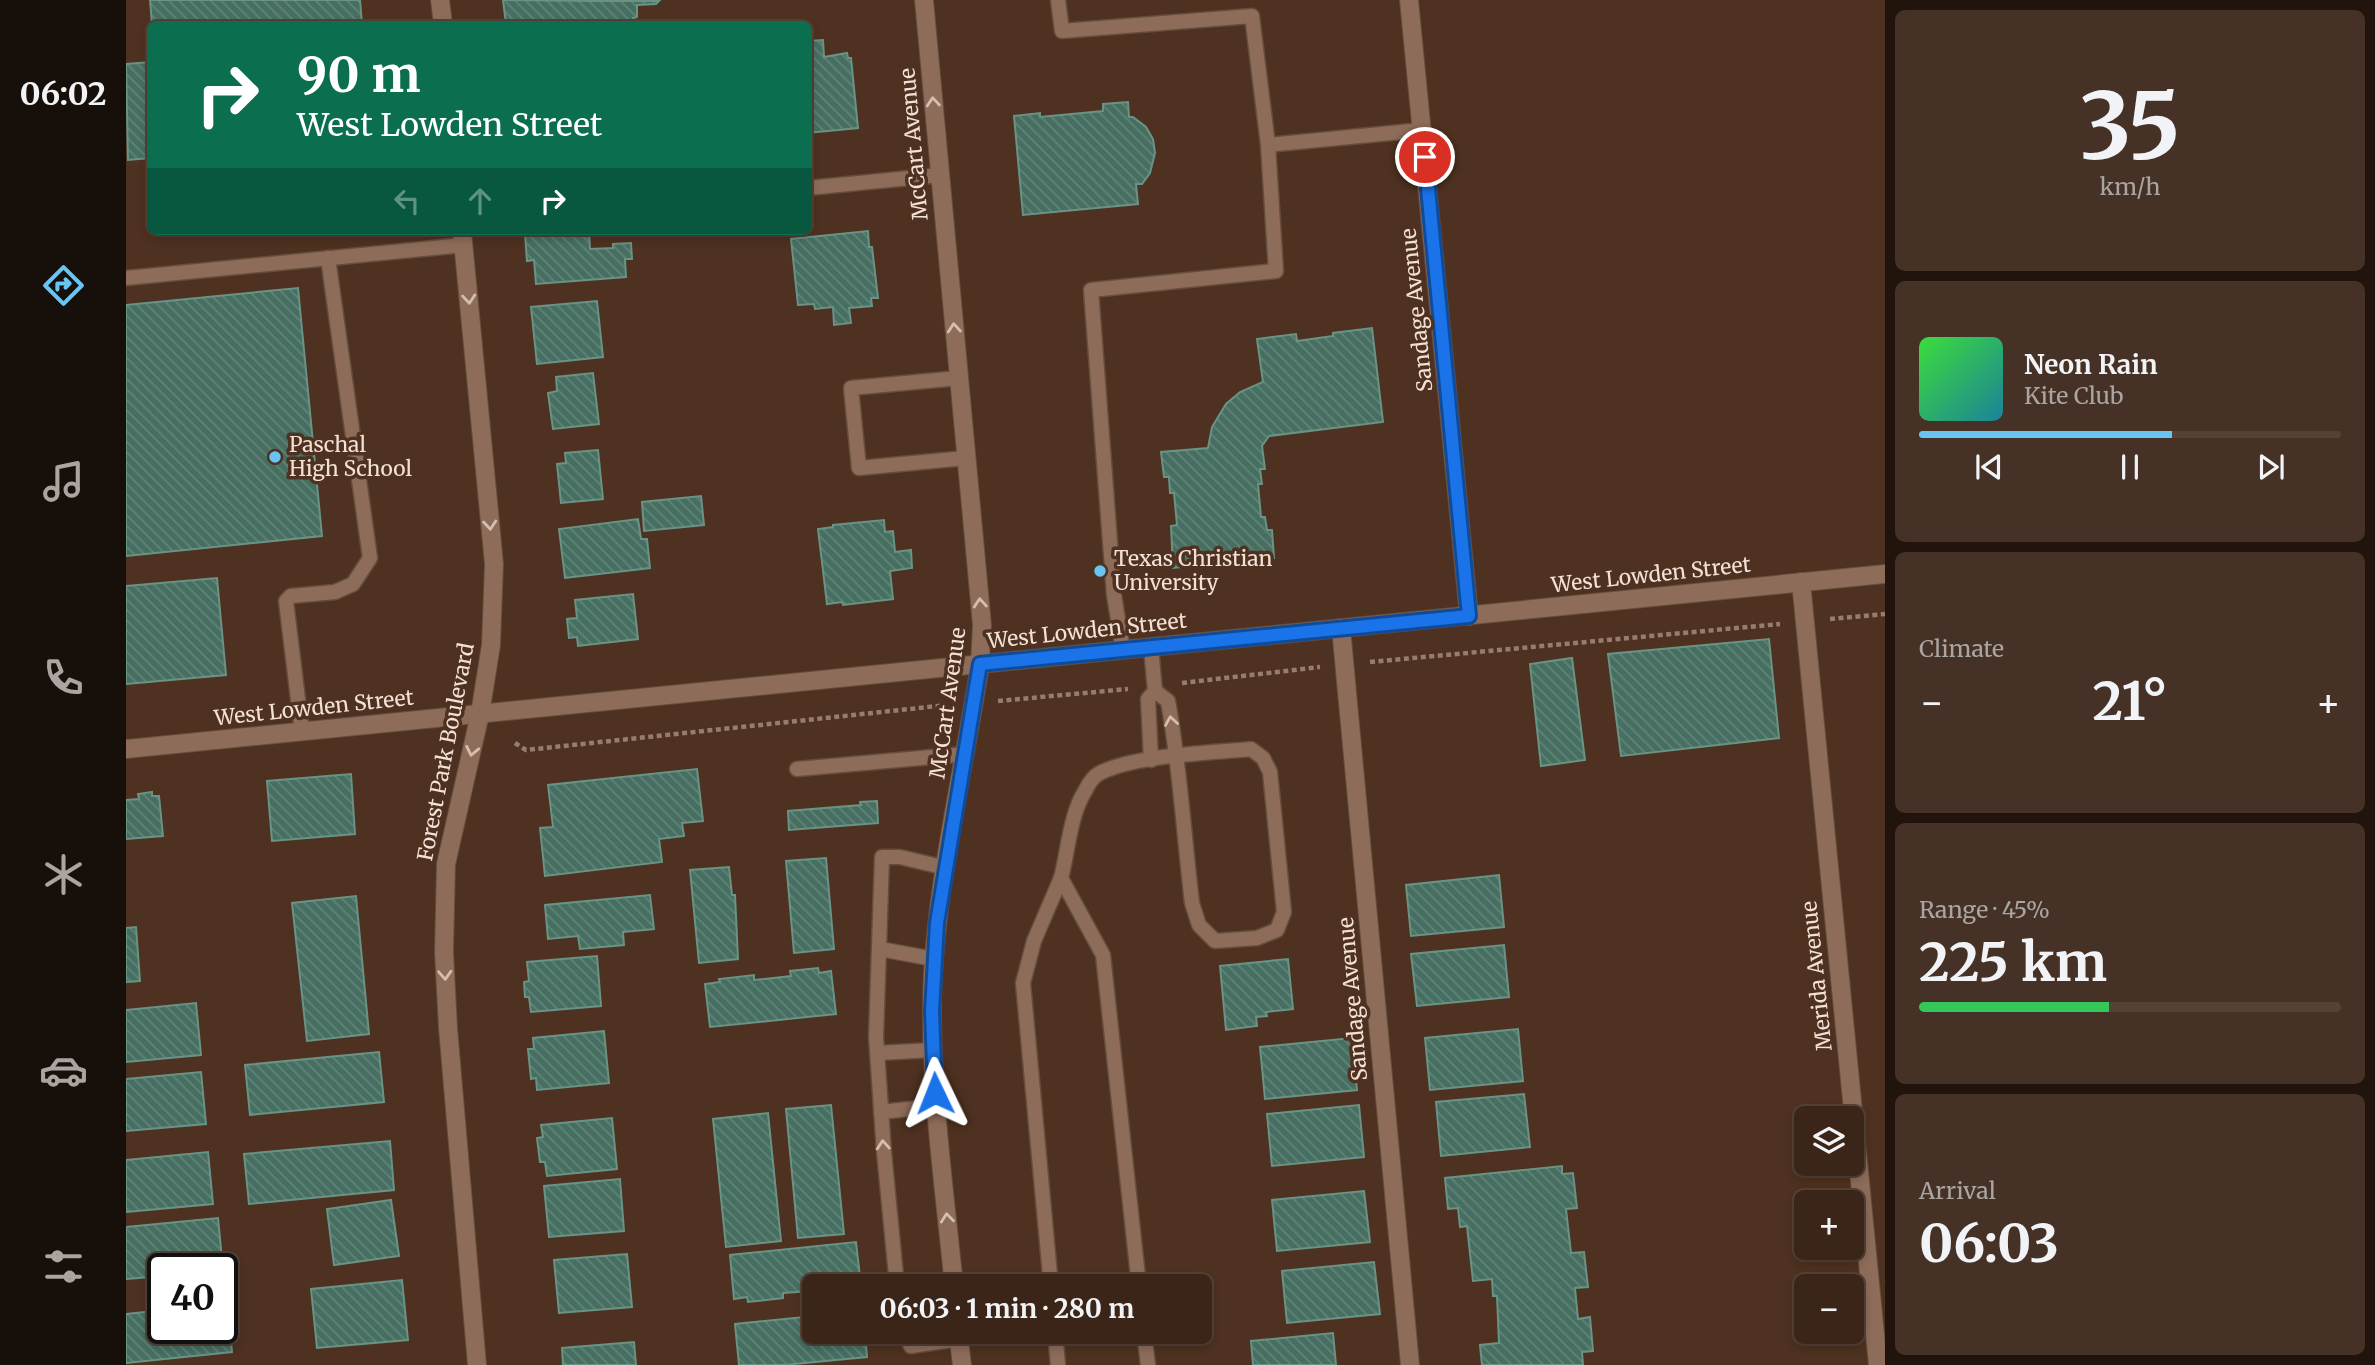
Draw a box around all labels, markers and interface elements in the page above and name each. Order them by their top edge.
text: 90 m [297,44,421,105]
icon: right [182,49,273,140]
street label: McCart Avenue [893,67,934,221]
text: 35 [2079,69,2181,184]
text: 06:02 [19,74,107,114]
one-way arrow [926,96,941,107]
text: West Lowden Street [297,105,602,145]
pin [1395,127,1455,187]
icon: arrive [1406,138,1444,176]
text: km/h [2100,172,2160,201]
icon: left [388,182,426,220]
icon: ahead [461,182,499,220]
icon: right [534,182,572,220]
street label: Sandage Avenue [1394,227,1439,393]
icon: directions [39,261,88,310]
one-way arrow [461,294,476,305]
one-way arrow [947,322,962,333]
text: Neon Rain [2024,348,2158,381]
text: Kite Club [2024,381,2123,410]
place label: Paschal High School [289,431,412,482]
icon: previous [1970,448,2008,486]
icon: pause [2111,448,2149,486]
icon: next [2252,448,2290,486]
marker: Paschal High School [267,449,283,465]
icon: music [39,457,88,506]
one-way arrow [483,520,498,531]
place label: Texas Christian University [1114,545,1273,596]
street label: West Lowden Street [1549,551,1752,599]
marker: Texas Christian University [1092,563,1108,579]
one-way arrow [973,598,988,609]
street label: West Lowden Street [985,607,1188,655]
street label: McCart Avenue [924,625,972,780]
text: Climate [1919,634,2004,663]
street label: Forest Park Boulevard [411,640,480,863]
icon: phone [39,653,88,702]
text: 21° [2092,669,2168,734]
text: − [1919,679,1944,726]
text: + [2316,679,2341,726]
street label: West Lowden Street [212,684,415,732]
one-way arrow [1164,715,1179,727]
one-way arrow [466,745,481,757]
icon: climate [39,850,88,899]
text: Range · 45% [1919,895,2050,924]
street label: Merida Avenue [1795,900,1838,1052]
street label: Sandage Avenue [1332,916,1373,1082]
text: 225 km [1919,930,2107,995]
one-way arrow [437,970,452,981]
icon: car [39,1046,88,1095]
position arrow [898,1056,972,1130]
map controls [1794,1106,1864,1344]
button: layers [1794,1106,1864,1176]
one-way arrow [876,1139,891,1150]
text: Arrival [1919,1176,1996,1205]
button: + [1794,1190,1864,1260]
text: 06:03 [1919,1211,2059,1276]
one-way arrow [940,1213,955,1224]
icon: filters [39,1242,88,1291]
speed limit sign: 40 [147,1253,238,1344]
button: − [1794,1274,1864,1344]
text: 06:03 · 1 min · 280 m [880,1292,1134,1325]

